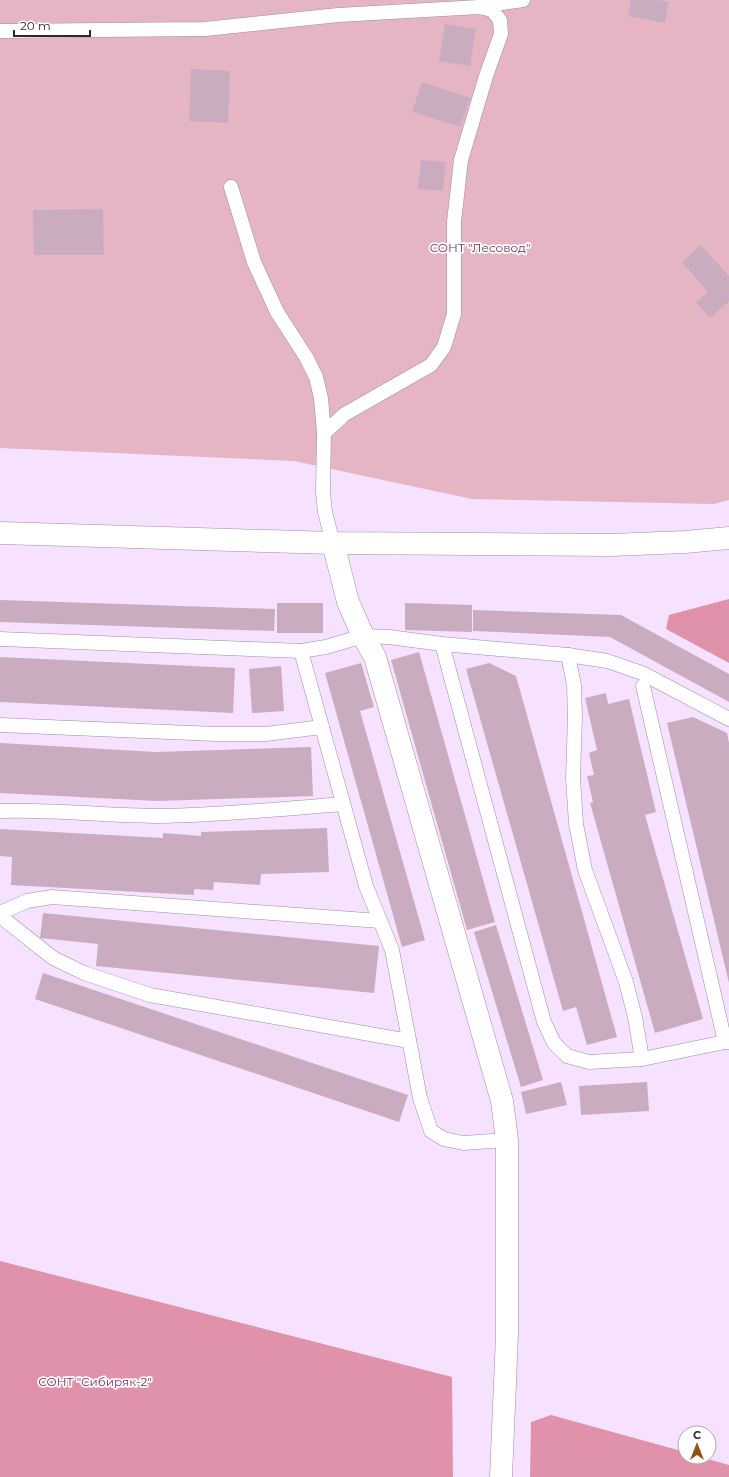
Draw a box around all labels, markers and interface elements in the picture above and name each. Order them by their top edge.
scale bar [14,12,90,38]
text: 20 m [20,18,51,33]
park label: СОНТ "Лесовод" [430,240,530,255]
park label: СОНТ "Сибиряк-2" [38,1374,152,1389]
north arrow [677,1425,717,1465]
text: С [693,1428,701,1442]

